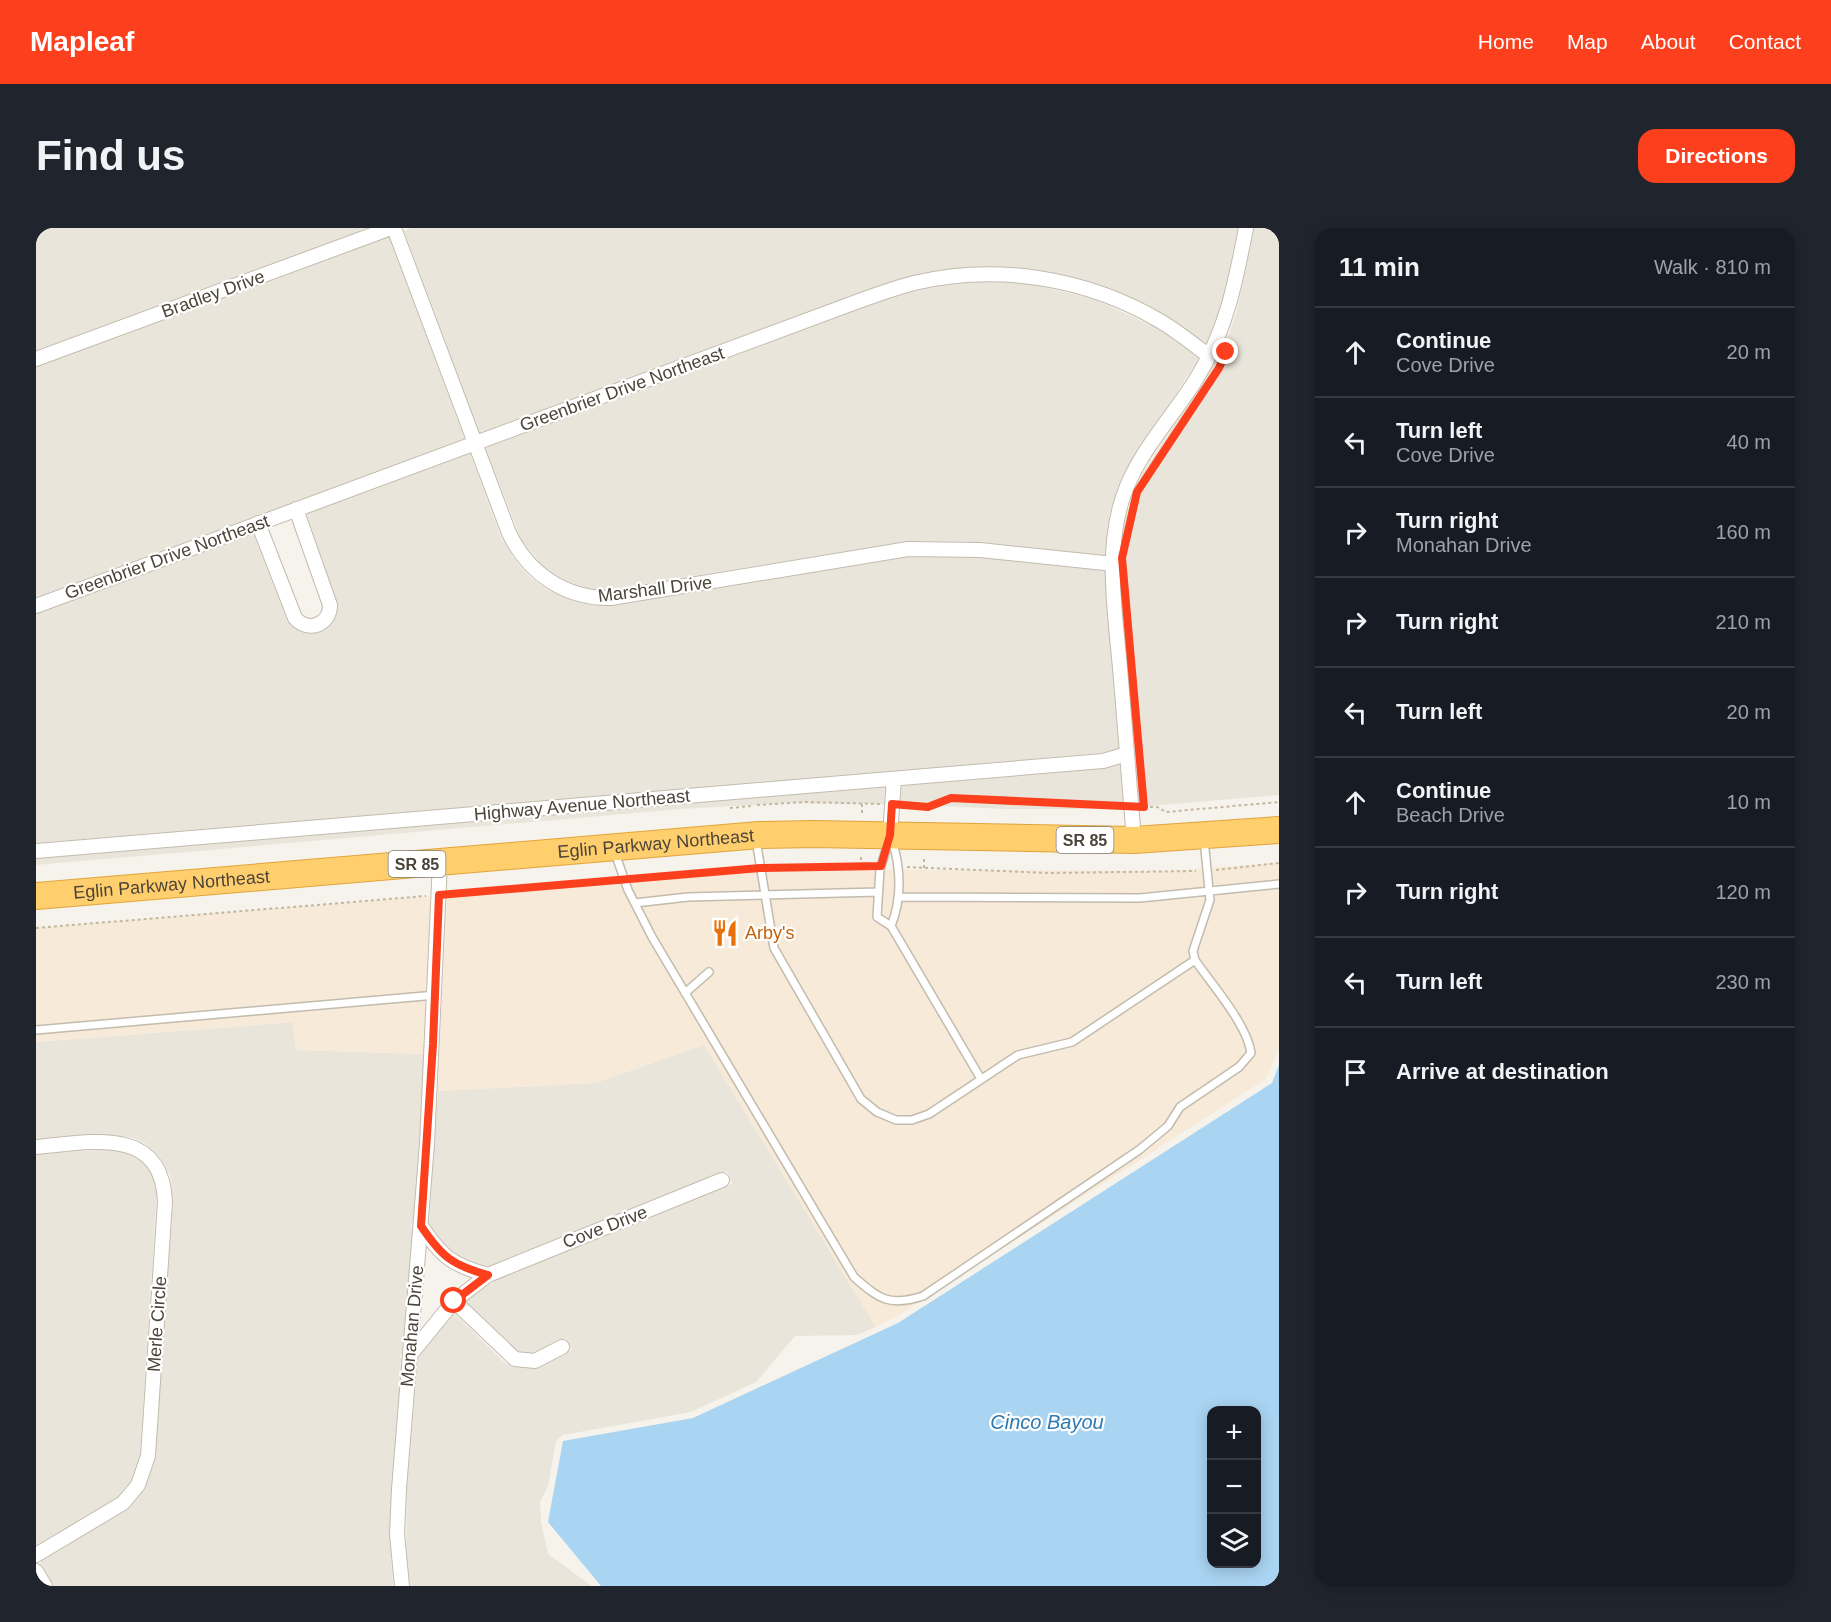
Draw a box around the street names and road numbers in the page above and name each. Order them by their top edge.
street label: Bradley Drive [159,266,267,322]
street label: Greenbrier Drive Northeast [517,343,727,435]
street label: Greenbrier Drive Northeast [62,511,272,603]
street label: Marshall Drive [597,572,713,606]
street label: Highway Avenue Northeast [473,786,691,824]
street label: Eglin Parkway Northeast [557,825,755,862]
road number: SR 85 [1056,827,1114,853]
road number: SR 85 [388,851,446,877]
street label: Eglin Parkway Northeast [72,866,271,903]
street label: Cove Drive [560,1202,650,1252]
street label: Monahan Drive [397,1264,427,1388]
street label: Merle Circle [144,1275,170,1373]

